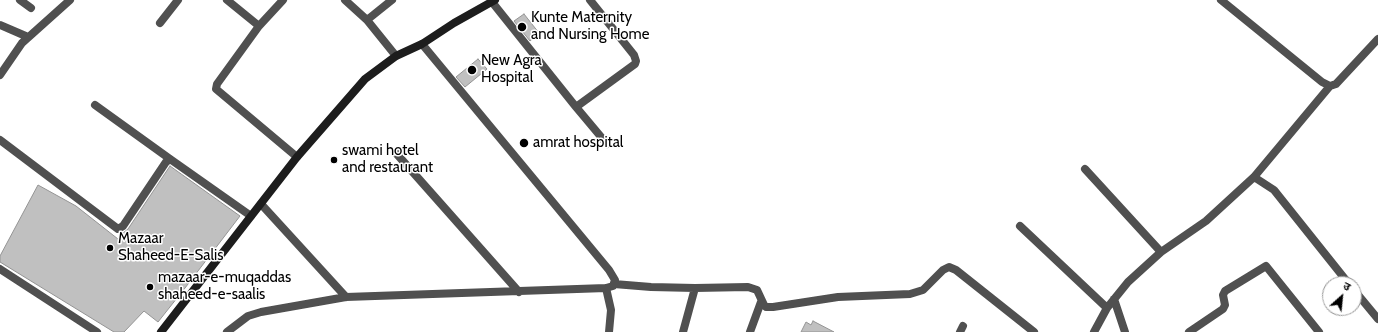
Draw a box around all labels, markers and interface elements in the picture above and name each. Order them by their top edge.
place label: Kunte Maternity and Nursing Home [531,9,649,44]
marker: Kunte Maternity and Nursing Home [516,21,528,33]
place label: New Agra Hospital [481,52,542,87]
marker: New Agra Hospital [466,64,478,76]
place label: amrat hospital [533,134,623,152]
marker: amrat hospital [518,137,530,149]
place label: swami hotel and restaurant [342,142,433,177]
marker: swami hotel and restaurant [329,155,339,165]
place label: Mazaar Shaheed-E-Salis [118,230,223,265]
marker: Mazaar Shaheed-E-Salis [105,243,115,253]
place label: mazaar-e-muqaddas shaheed-e-saalis [158,269,291,304]
north arrow [1322,276,1362,316]
text: उ [1341,279,1353,294]
marker: mazaar-e-muqaddas shaheed-e-saalis [145,282,155,292]

